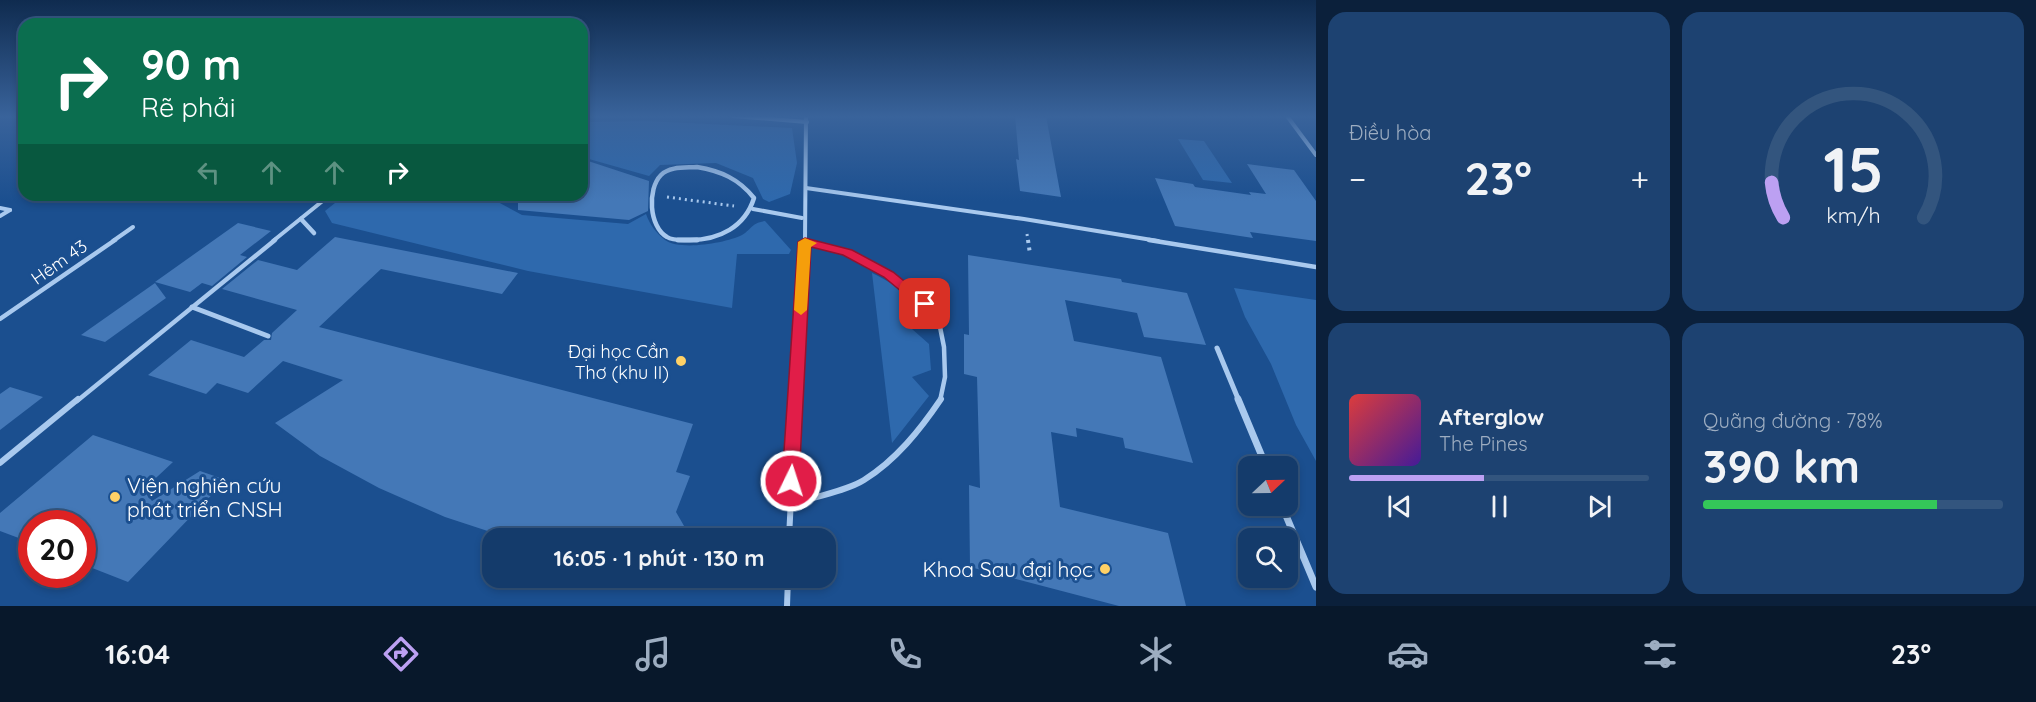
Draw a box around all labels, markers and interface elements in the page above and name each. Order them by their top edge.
text: 90 m [141,38,241,91]
icon: right [42,42,120,120]
text: Rẽ phải [141,90,235,124]
text: Điều hòa [1349,120,1431,145]
text: 15 [1823,130,1883,208]
text: 23° [1465,150,1532,206]
icon: left [192,156,225,189]
icon: ahead [255,156,288,189]
icon: ahead [318,156,351,189]
icon: right [381,156,414,189]
text: − [1349,158,1366,199]
text: + [1630,158,1649,199]
text: km/h [1826,203,1880,229]
street label: Hẻm 43 [26,234,92,290]
pin [899,278,950,329]
icon: arrive [908,287,941,320]
place label: Đại học Cần Thơ (khu II) [568,340,669,384]
marker: Đại học Cần Thơ (khu II) [674,354,688,368]
text: Afterglow [1439,403,1544,431]
text: Quãng đường · 78% [1703,408,1883,433]
text: The Pines [1439,431,1528,456]
text: 390 km [1703,438,1860,494]
position arrow [759,449,823,513]
north arrow [1238,456,1298,516]
map controls [1238,456,1298,588]
place label: Viện nghiên cứu phát triển CNSH [127,472,283,522]
marker: Viện nghiên cứu phát triển CNSH [108,490,122,504]
icon: previous [1383,490,1416,523]
icon: pause [1483,490,1516,523]
icon: next [1583,490,1616,523]
speed limit sign: 20 [18,510,96,588]
button: search [1238,528,1298,588]
text: 16:05 · 1 phút · 130 m [554,544,764,572]
place label: Khoa Sau đại học [923,556,1093,582]
marker: Khoa Sau đại học [1098,562,1112,576]
icon: directions [380,633,422,675]
icon: music [632,633,674,675]
icon: phone [884,633,926,675]
icon: climate [1135,633,1177,675]
icon: car [1387,633,1429,675]
icon: filters [1639,633,1681,675]
text: 16:04 [105,637,170,671]
text: 23° [1891,637,1931,671]

